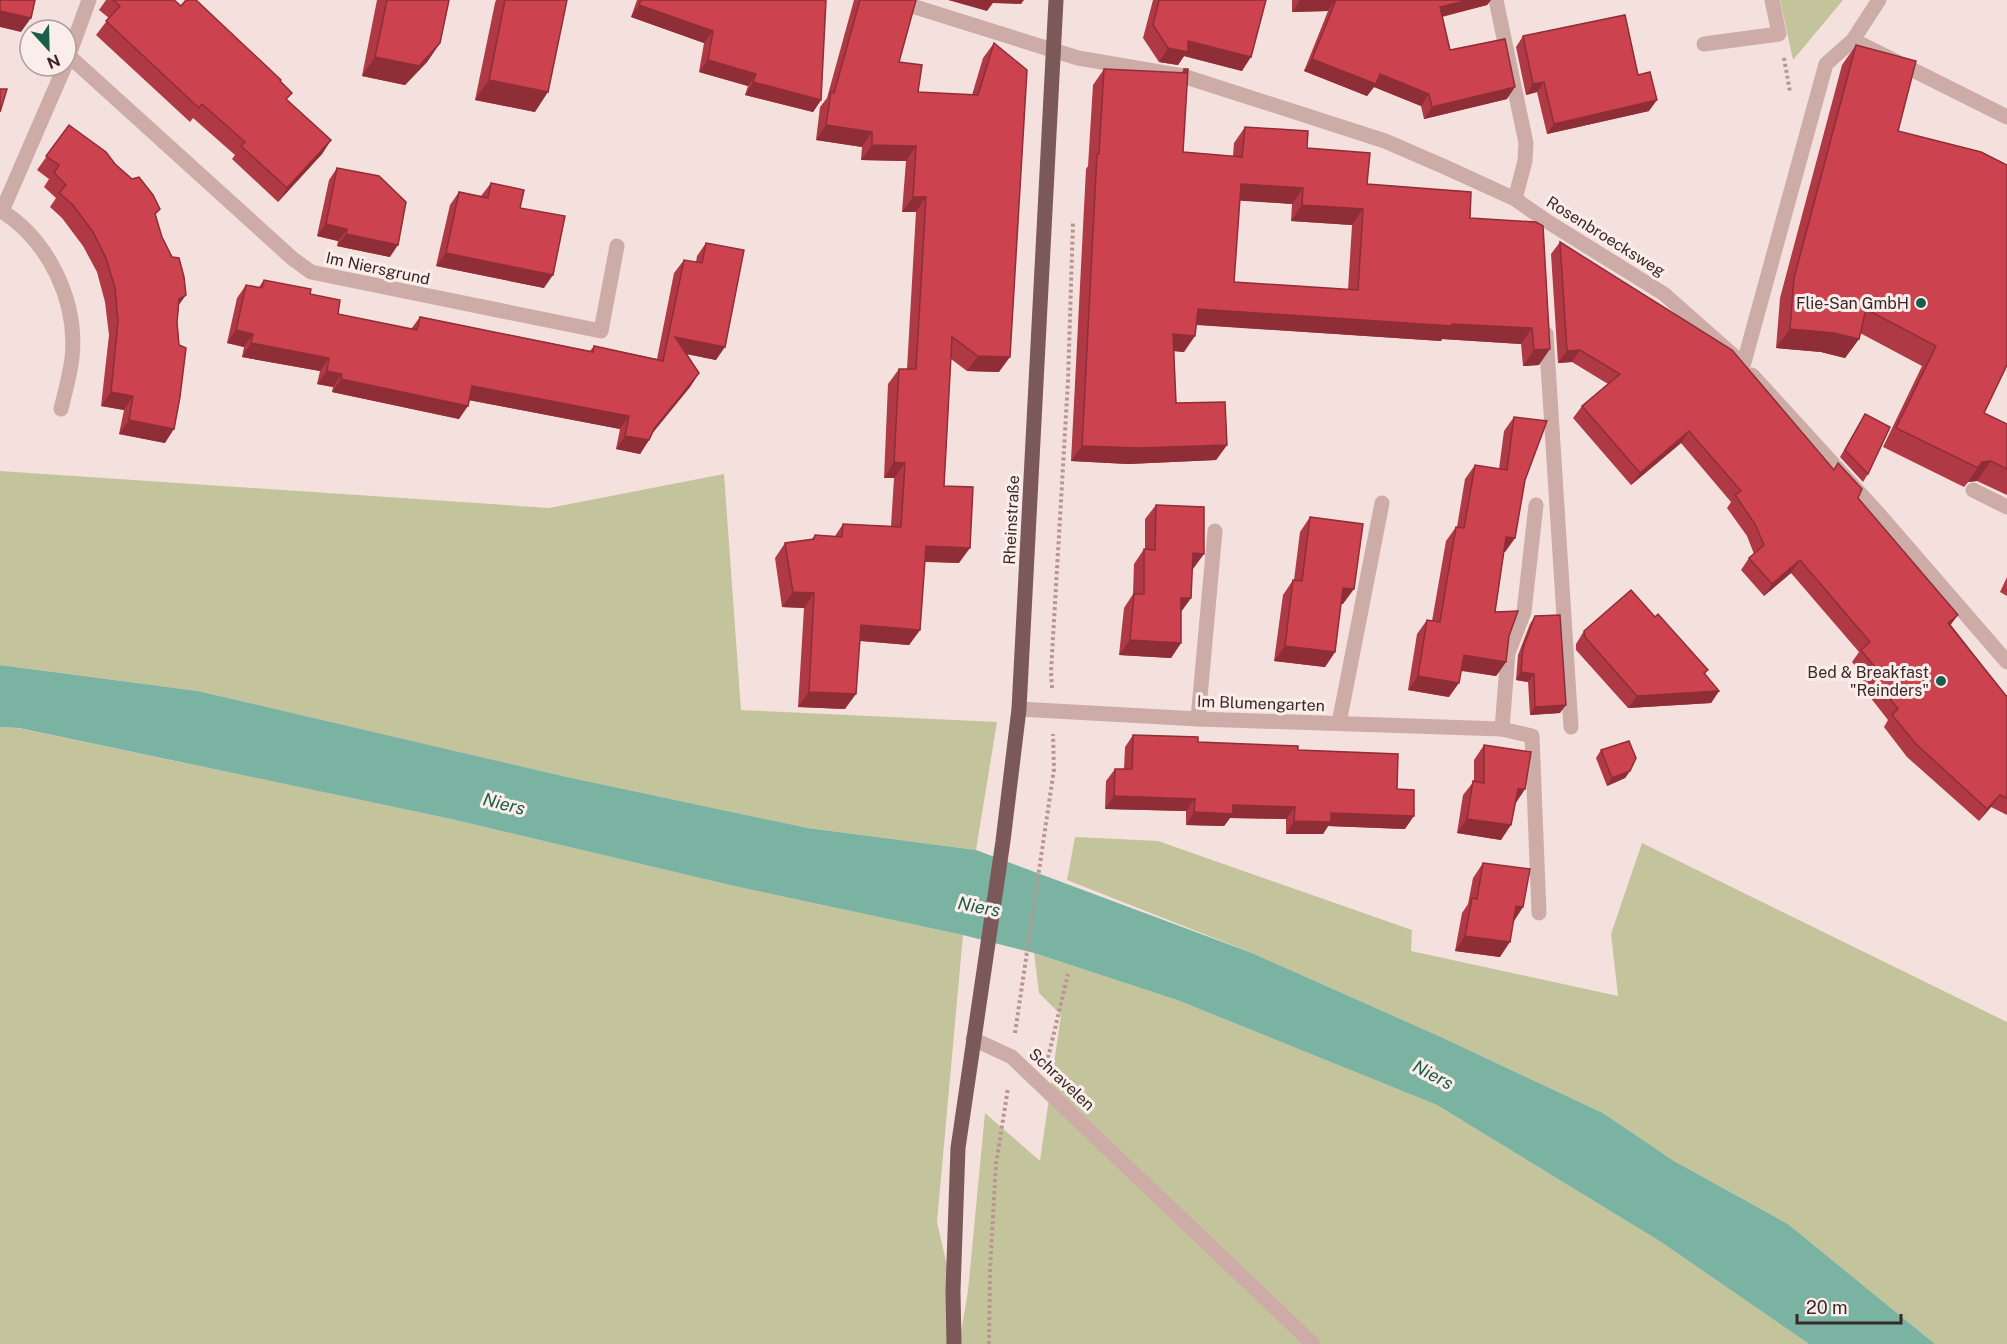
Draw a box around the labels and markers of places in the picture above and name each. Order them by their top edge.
place label: Flie-San GmbH [1796,294,1909,313]
marker: Flie-San GmbH [1914,296,1928,310]
place label: Bed & Breakfast "Reinders" [1807,663,1929,700]
marker: Bed & Breakfast "Reinders" [1934,674,1948,688]

